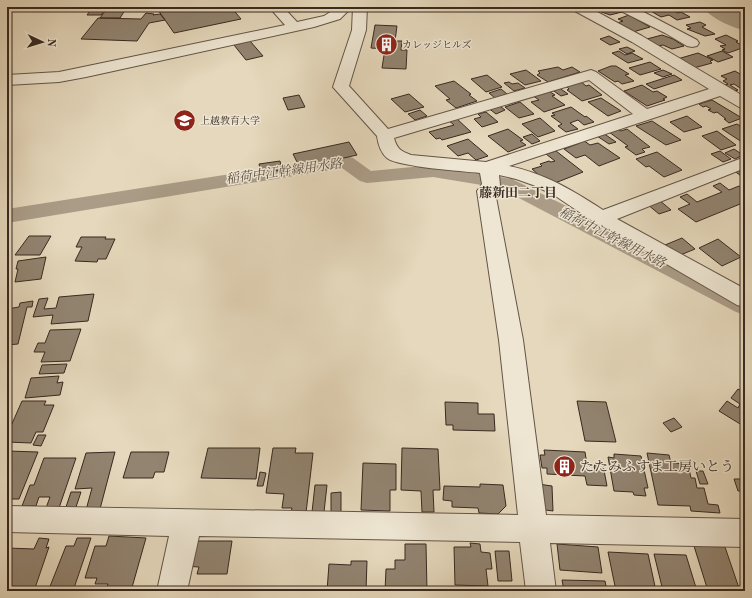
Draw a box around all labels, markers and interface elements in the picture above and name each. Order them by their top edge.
north arrow [22,22,62,62]
building icon: カレッジヒルズ [373,32,399,58]
text: N [45,38,56,48]
place label: カレッジヒルズ [402,39,472,50]
school or university icon: 上越教育大学 [171,108,197,134]
place label: 上越教育大学 [200,115,260,126]
water label: 稲荷中江幹線用水路 [225,156,344,187]
district label: 藤新田二丁目 [479,185,557,200]
water label: 稲荷中江幹線用水路 [557,205,668,271]
building icon: たたみふすま工房いとう [551,454,577,480]
place label: たたみふすま工房いとう [580,459,734,474]

